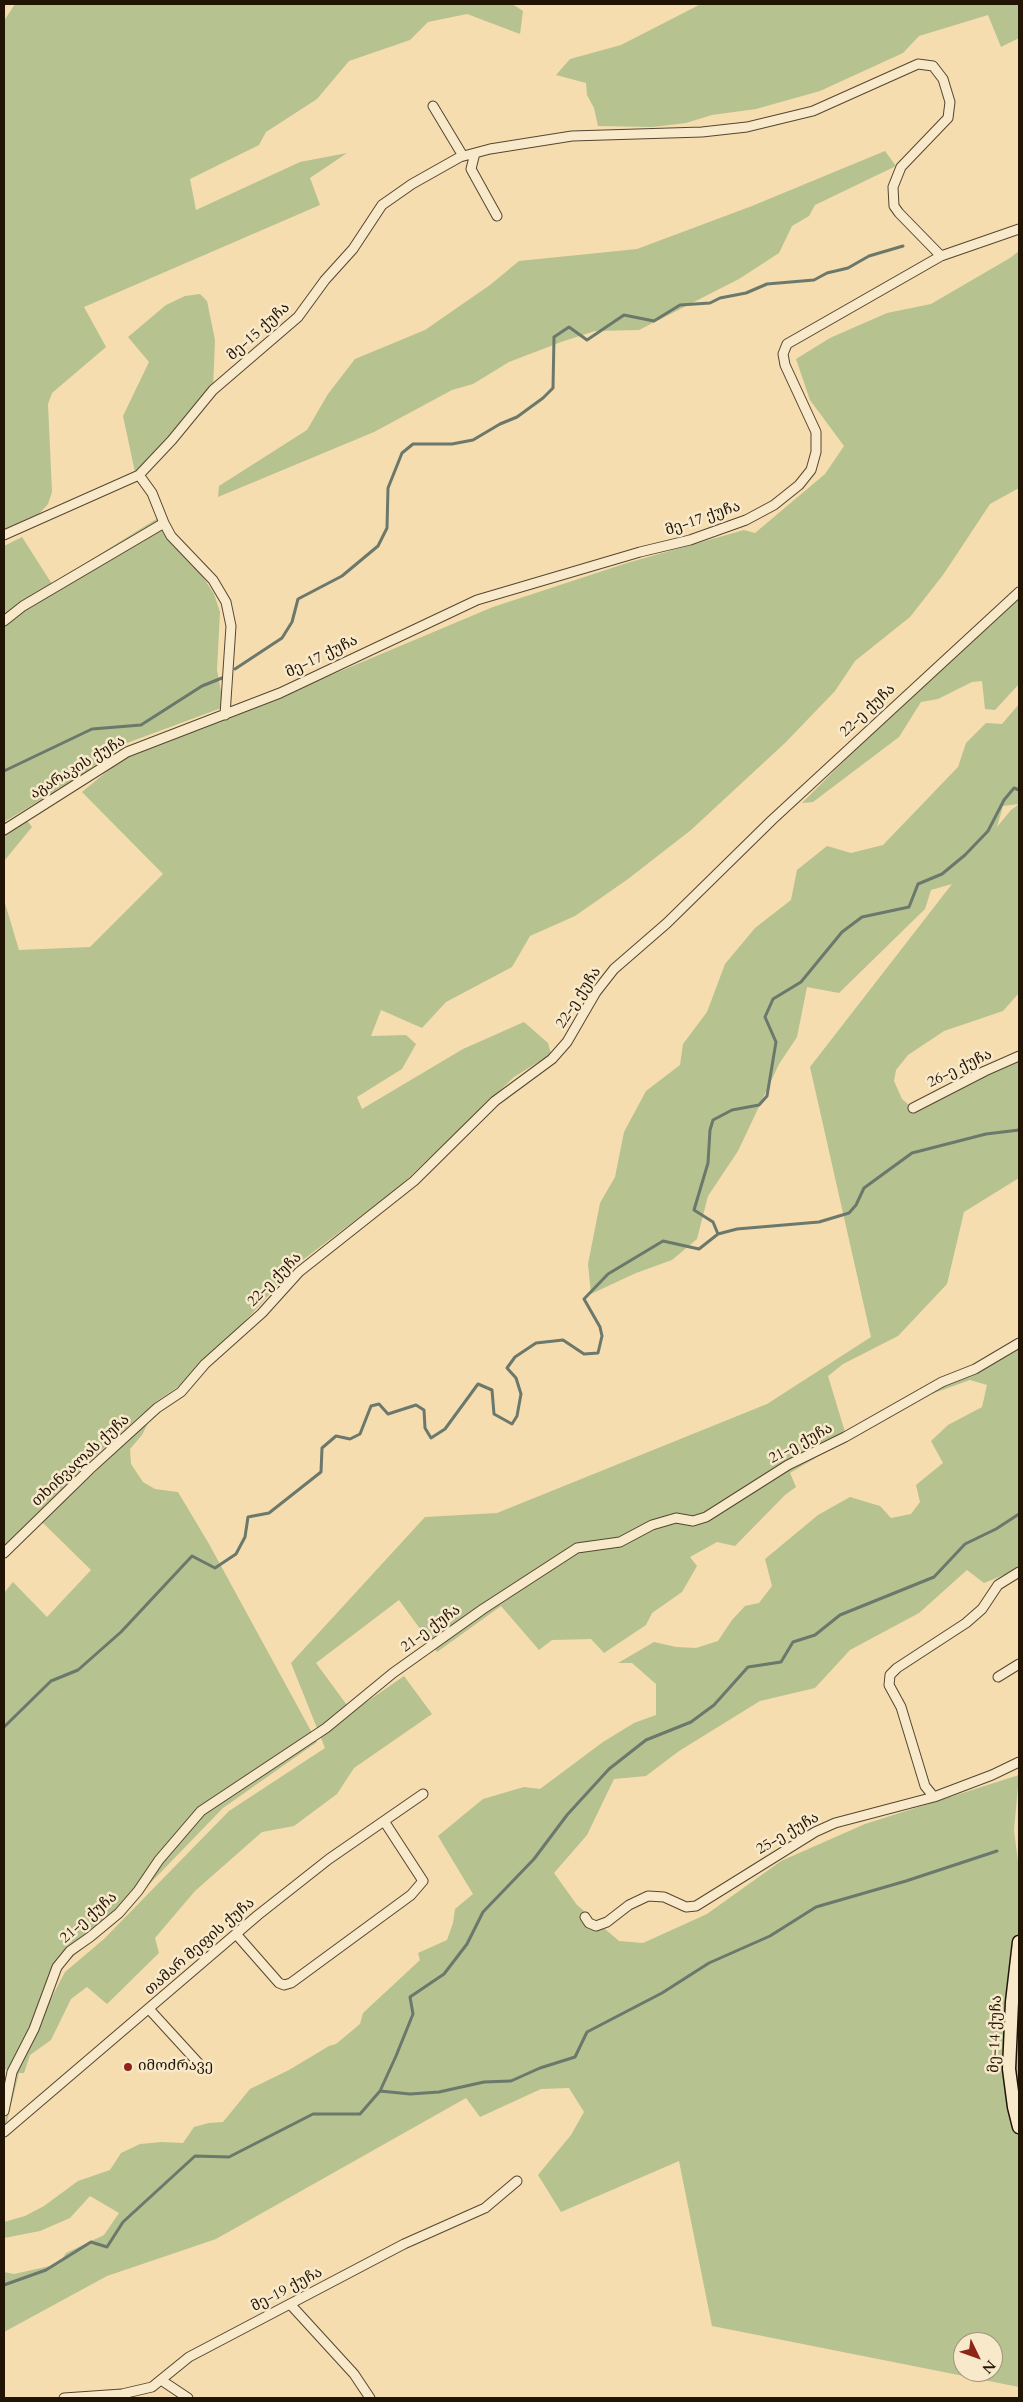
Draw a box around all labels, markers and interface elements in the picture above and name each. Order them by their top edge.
street label: მე-15 ქუჩა [224,299,294,365]
street label: მე-17 ქუჩა [663,498,743,540]
street label: მე-17 ქუჩა [283,632,361,682]
street label: 22-ე ქუჩა [836,681,900,741]
street label: აგარაკის ქუჩა [27,733,129,803]
street label: 22-ე ქუჩა [553,964,605,1032]
street label: 26-ე ქუჩა [925,1046,995,1092]
street label: 22-ე ქუჩა [244,1249,306,1311]
street label: თხინვალას ქუჩა [28,1411,134,1511]
street label: 21-ე ქუჩა [766,1420,836,1468]
street label: 21-ე ქუჩა [398,1601,464,1657]
street label: 25-ე ქუჩა [753,1809,823,1859]
street label: 21-ე ქუჩა [57,1888,121,1948]
street label: თამარ მეფის ქუჩა [141,1894,259,2000]
street label: მე-14 ქუჩა [986,1995,1006,2073]
place label: იმოძრავე [138,2058,213,2076]
marker: იმოძრავე [122,2061,134,2073]
street label: მე-19 ქუჩა [248,2264,326,2316]
north arrow [953,2332,1003,2382]
text: N [978,2356,1000,2378]

